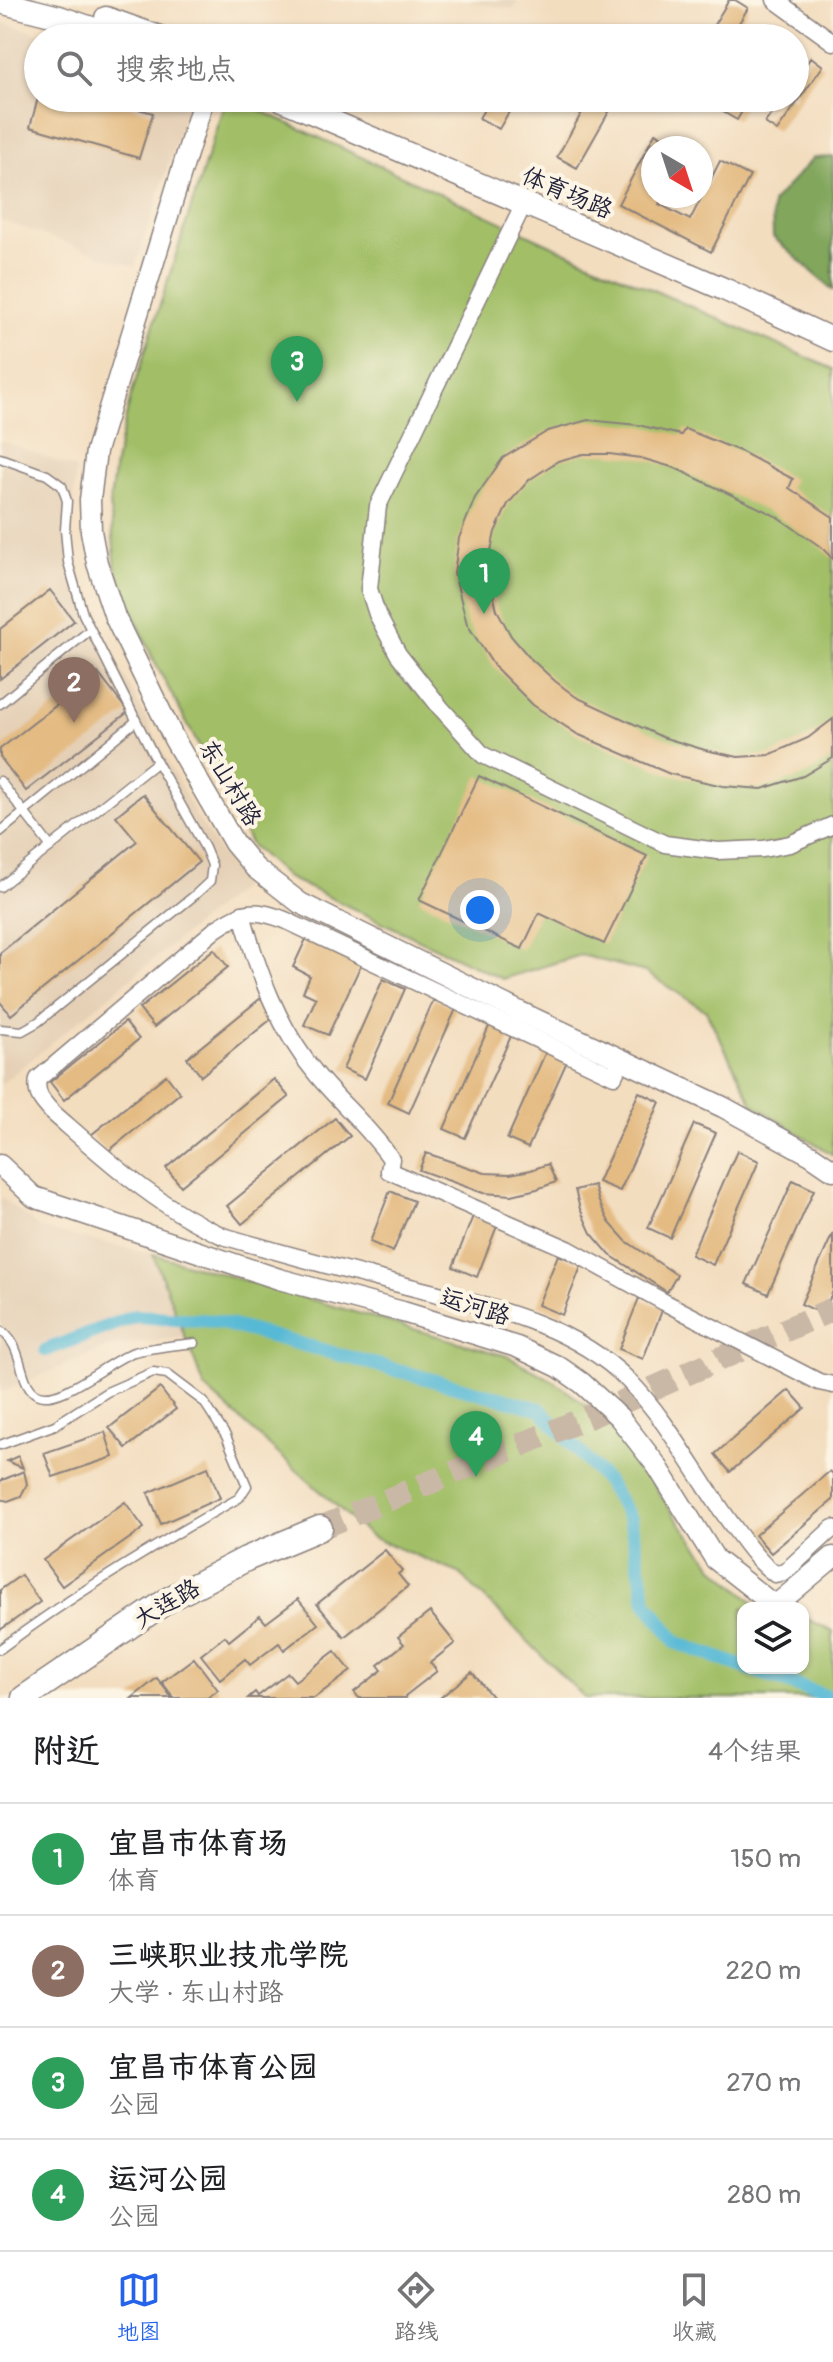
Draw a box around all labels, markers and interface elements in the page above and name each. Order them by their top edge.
search box [24,24,809,112]
icon: search [52,46,96,90]
text: 搜索地点 [116,51,236,88]
north arrow [641,136,713,208]
street label: 体育场路 [517,161,617,225]
pin: 3 [271,336,323,402]
pin: 1 [458,548,510,614]
pin: 2 [48,657,100,723]
street label: 东山村路 [193,734,267,832]
your location [460,890,500,930]
street label: 运河路 [436,1283,514,1331]
pin: 4 [450,1411,502,1477]
street label: 大连路 [129,1573,205,1635]
map controls [737,1602,809,1674]
button: layers [737,1602,809,1674]
text: 附近 [32,1730,100,1773]
text: 4个结果 [708,1736,801,1768]
text: 宜昌市体育场 [108,1825,288,1862]
text: 1 [53,1843,63,1875]
text: 150 m [730,1843,801,1875]
text: 体育 [108,1865,160,1897]
text: 三峡职业技术学院 [108,1937,348,1974]
text: 2 [51,1955,65,1987]
text: 220 m [725,1955,801,1987]
text: 大学 · 东山村路 [108,1977,284,2009]
text: 宜昌市体育公园 [108,2049,318,2086]
text: 3 [51,2067,65,2099]
text: 270 m [726,2067,801,2099]
text: 公园 [108,2089,160,2121]
text: 运河公园 [108,2161,228,2198]
text: 4 [50,2179,66,2211]
text: 280 m [727,2179,801,2211]
text: 公园 [108,2201,160,2233]
tab: 地图 [117,2268,161,2346]
tab: 路线 [394,2268,438,2346]
tab: 收藏 [672,2268,716,2346]

